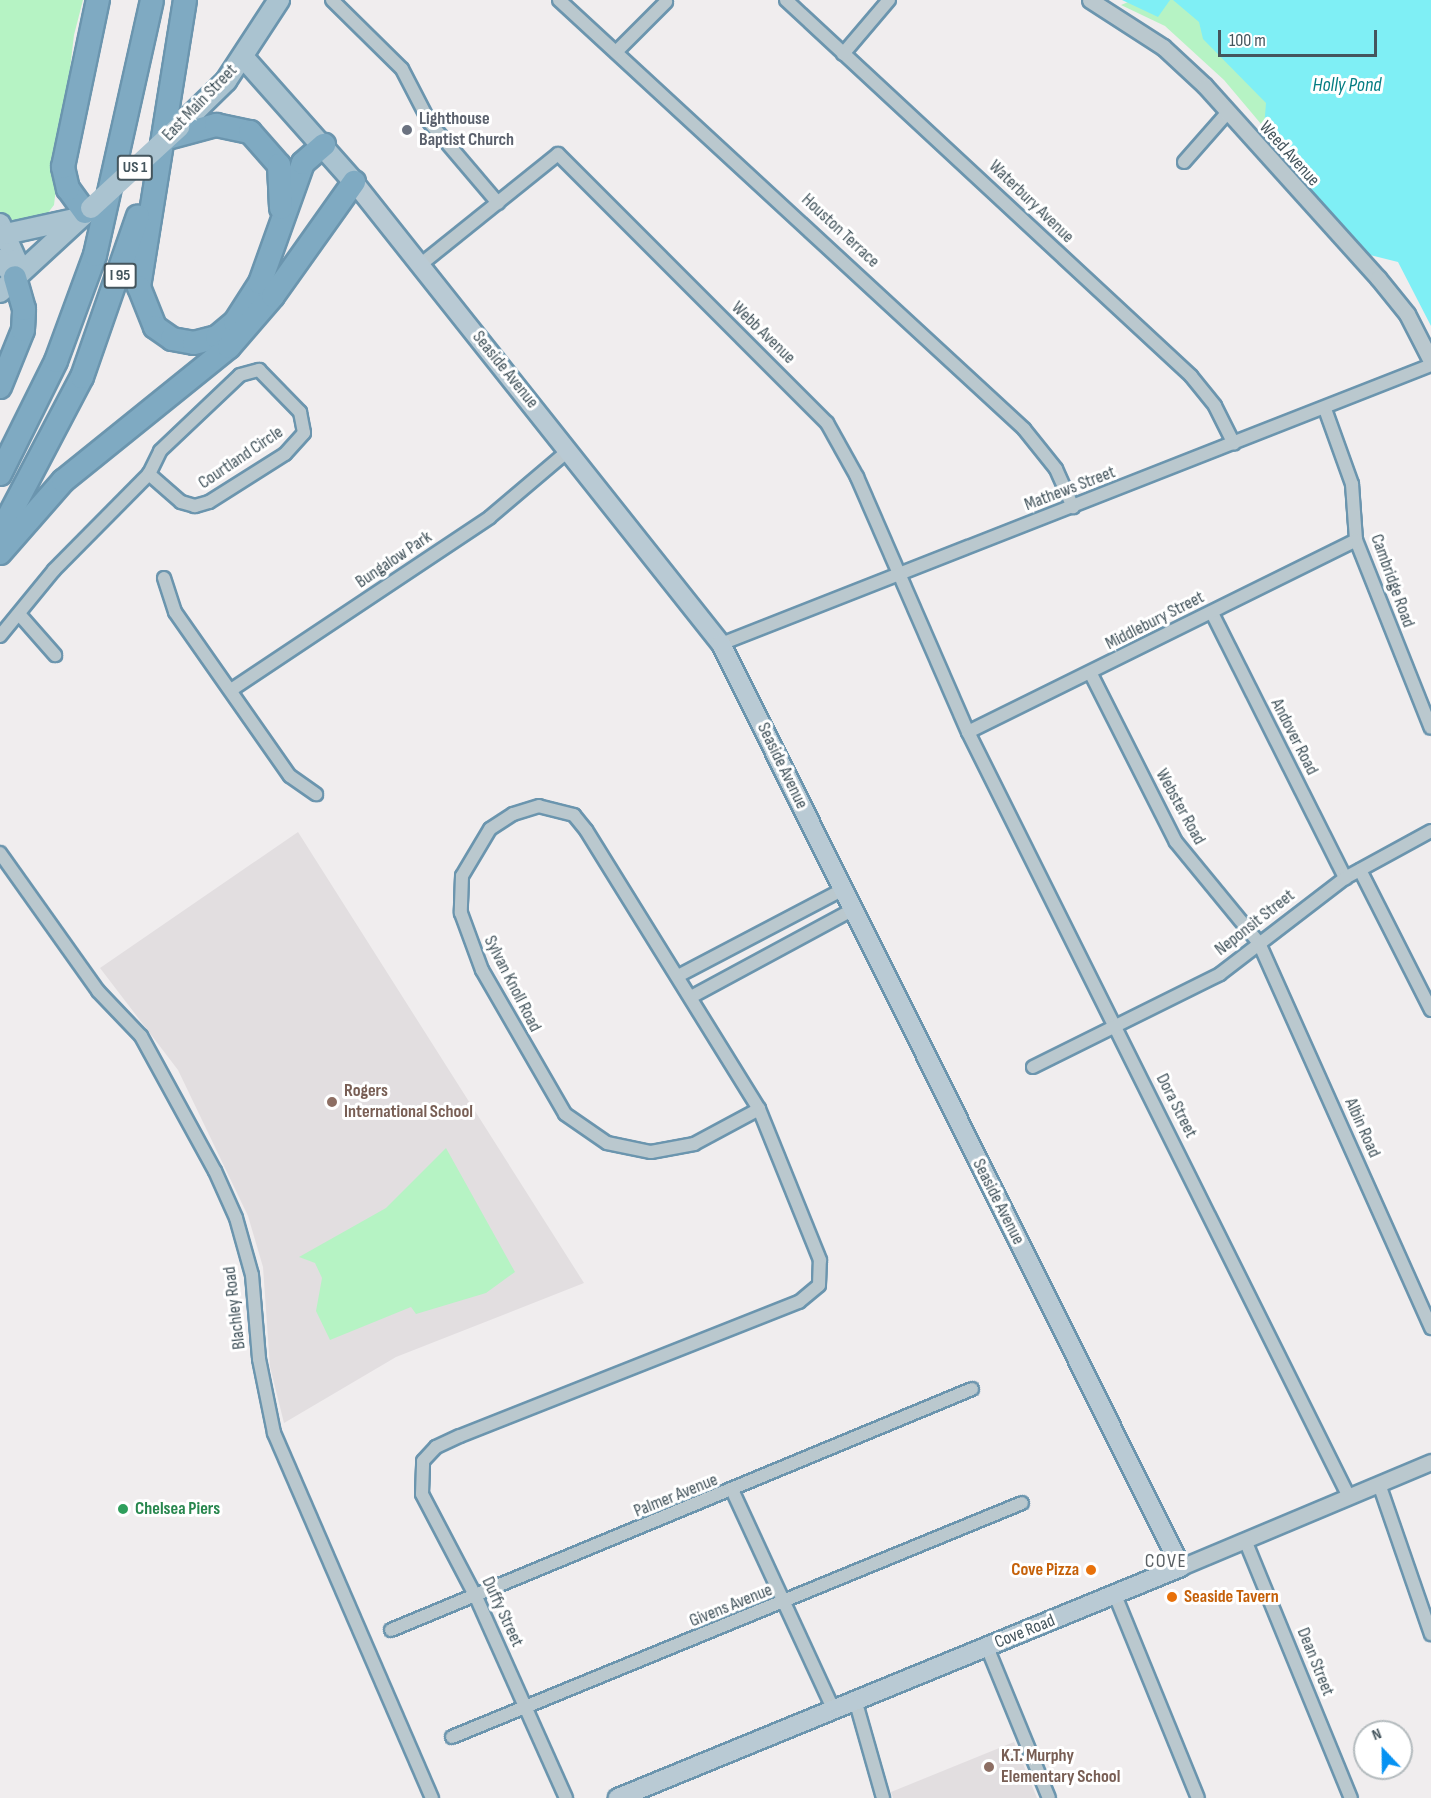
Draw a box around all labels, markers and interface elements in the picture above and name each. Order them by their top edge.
scale bar [1221,18,1380,56]
text: 100 m [1229,30,1266,51]
street label: East Main Street [158,60,242,146]
water label: Holly Pond [1312,73,1382,97]
place label: Lighthouse Baptist Church [419,109,514,152]
street label: Weed Avenue [1254,117,1324,191]
marker: Lighthouse Baptist Church [400,123,414,137]
road number: US 1 [116,155,154,181]
street label: Waterbury Avenue [984,156,1078,248]
street label: Houston Terrace [797,189,883,273]
road number: I 95 [104,263,136,289]
street label: Webb Avenue [727,297,799,369]
street label: Seaside Avenue [467,327,543,413]
street label: Courtland Circle [195,422,287,494]
street label: Mathews Street [1022,462,1118,516]
street label: Bungalow Park [352,527,436,593]
street label: Cambridge Road [1365,531,1419,631]
street label: Middlebury Street [1102,587,1208,655]
street label: Andover Road [1266,695,1322,779]
street label: Seaside Avenue [752,719,812,813]
street label: Webster Road [1150,765,1210,849]
street label: Neponsit Street [1211,885,1299,961]
street label: Sylvan Knoll Road [479,932,545,1036]
street label: Dora Street [1151,1070,1201,1142]
place label: Rogers International School [344,1081,473,1124]
marker: Rogers International School [325,1095,339,1109]
street label: Albin Road [1339,1095,1385,1161]
street label: Seaside Avenue [967,1156,1029,1248]
street label: Blachley Road [219,1265,251,1351]
street label: Palmer Avenue [631,1469,721,1523]
place label: Chelsea Piers [135,1498,220,1520]
marker: Chelsea Piers [116,1502,130,1516]
district label: COVE [1145,1549,1187,1573]
place label: Cove Pizza [1011,1559,1079,1581]
marker: Cove Pizza [1084,1563,1098,1577]
street label: Duffy Street [476,1574,528,1650]
street label: Givens Avenue [686,1580,776,1632]
place label: Seaside Tavern [1184,1586,1279,1608]
marker: Seaside Tavern [1165,1590,1179,1604]
street label: Cove Road [992,1610,1058,1654]
street label: Dean Street [1292,1625,1338,1699]
north arrow [1353,1720,1413,1780]
text: N [1369,1724,1384,1745]
place label: K.T. Murphy Elementary School [1001,1746,1120,1788]
marker: K.T. Murphy Elementary School [982,1760,996,1774]

